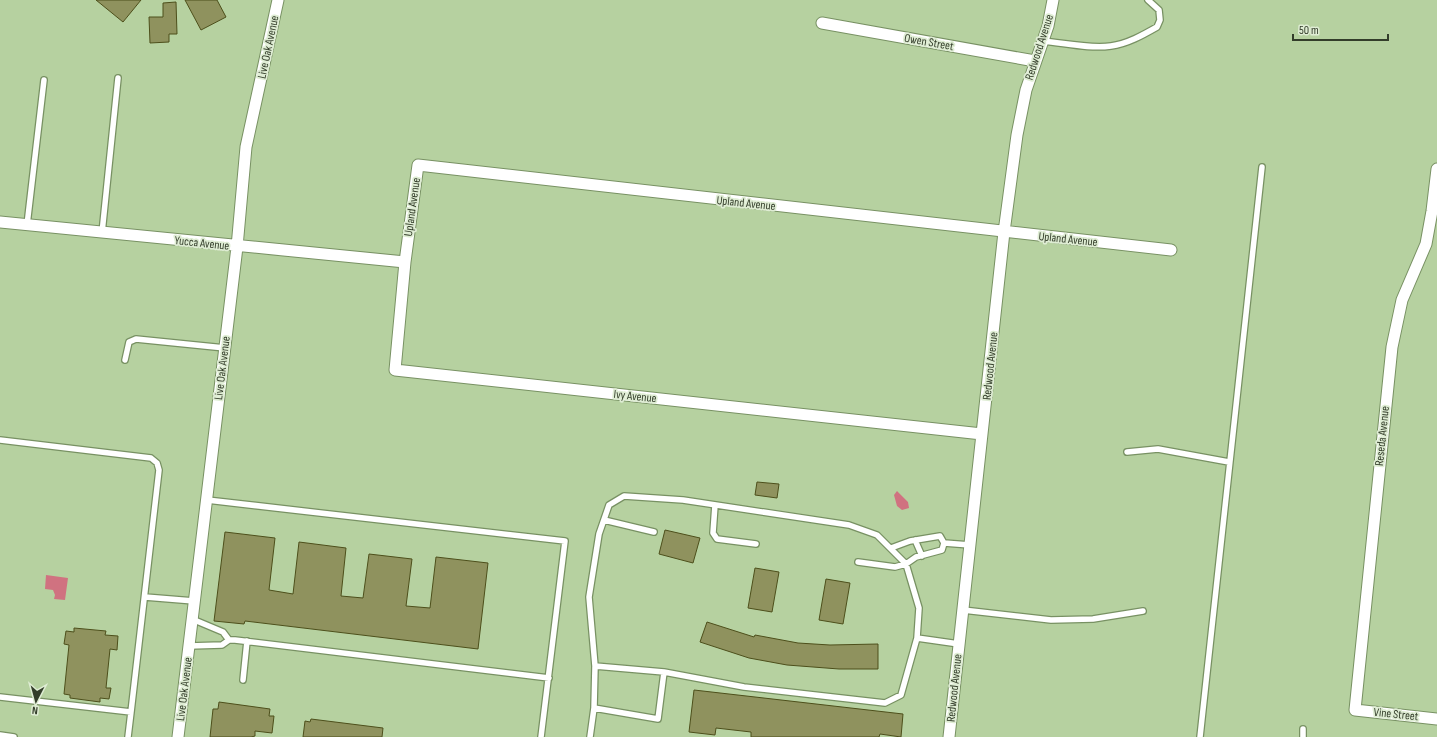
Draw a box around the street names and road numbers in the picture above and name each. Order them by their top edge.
street label: Redwood Avenue [1022,12,1057,82]
street label: Live Oak Avenue [254,14,283,80]
street label: Owen Street [903,31,955,54]
street label: Upland Avenue [401,177,424,237]
street label: Upland Avenue [716,193,776,214]
street label: Upland Avenue [1038,229,1098,250]
street label: Yucca Avenue [174,233,230,254]
street label: Redwood Avenue [979,331,1002,401]
street label: Live Oak Avenue [211,335,234,401]
street label: Ivy Avenue [613,387,657,406]
street label: Reseda Avenue [1372,405,1393,467]
street label: Redwood Avenue [943,653,966,723]
street label: Live Oak Avenue [173,656,196,722]
street label: Vine Street [1373,705,1419,724]

